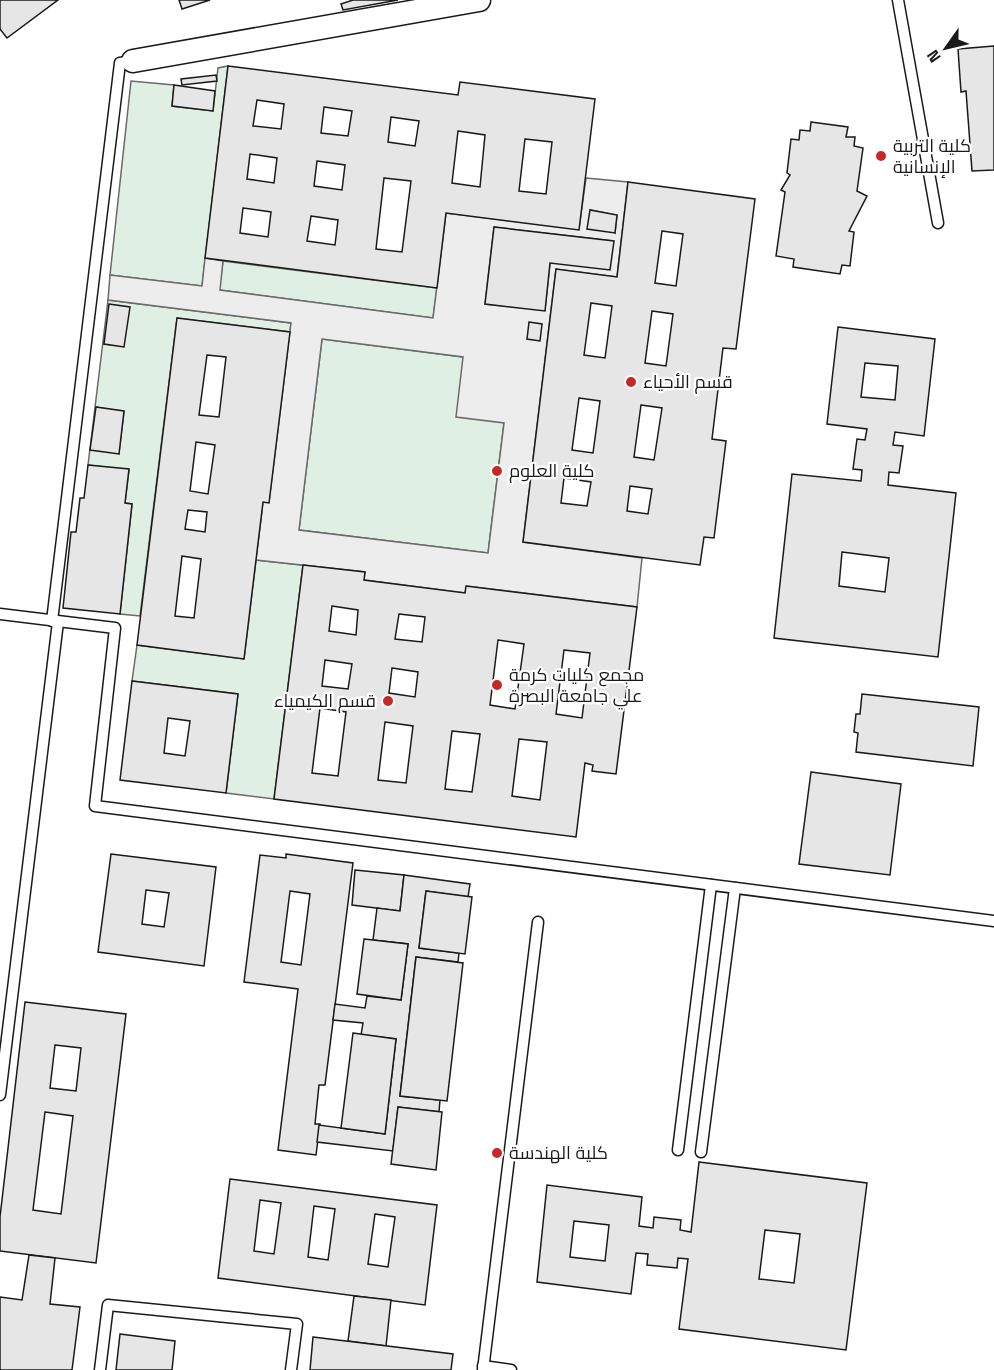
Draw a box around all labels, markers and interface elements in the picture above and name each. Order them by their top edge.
north arrow [916,18,976,78]
text: N [922,46,946,66]
place label: كلية التربية الإنسانية [893,134,971,178]
marker: كلية التربية الإنسانية [874,149,888,163]
place label: قسم الأحياء [643,370,733,394]
marker: قسم الأحياء [624,375,638,389]
place label: كلية العلوم [509,459,595,483]
marker: كلية العلوم [490,464,504,478]
place label: مجمع كليات كرمة علي جامعة البصرة [509,663,644,710]
marker: مجمع كليات كرمة علي جامعة البصرة [490,678,504,692]
place label: قسم الكيمياء [274,689,376,713]
marker: قسم الكيمياء [381,694,395,708]
place label: كلية الهندسة [509,1141,608,1164]
marker: كلية الهندسة [490,1146,504,1160]

